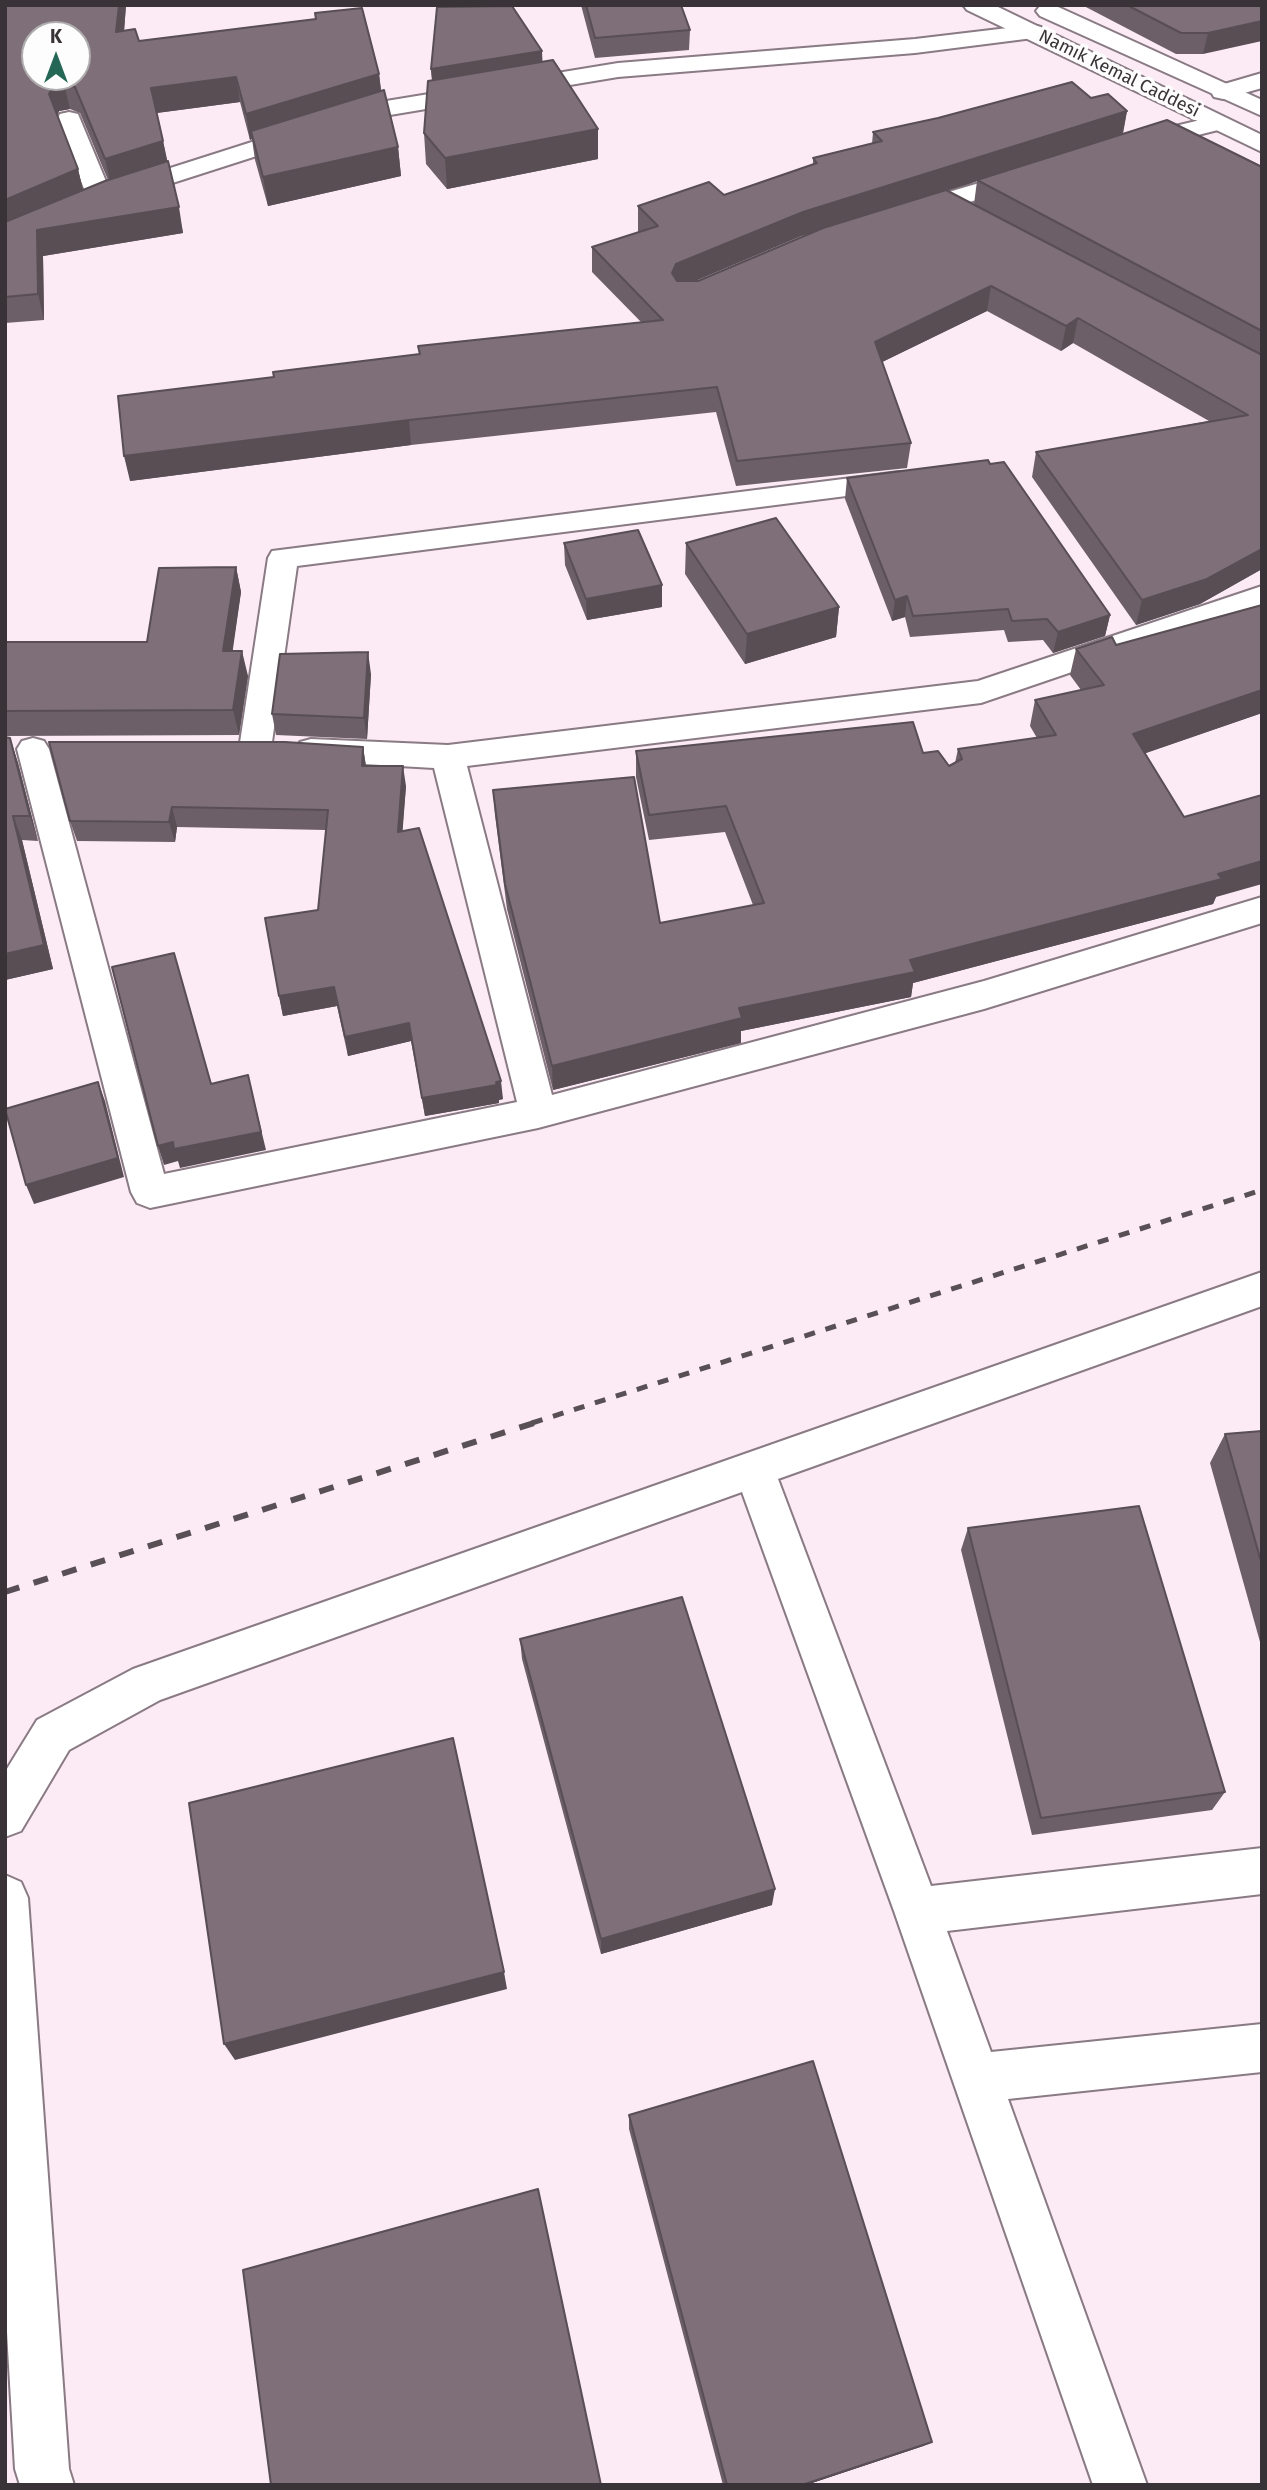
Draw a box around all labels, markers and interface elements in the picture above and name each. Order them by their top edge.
north arrow [21,21,91,91]
text: K [50,25,62,48]
street label: Namık Kemal Caddesi [1035,26,1203,122]

